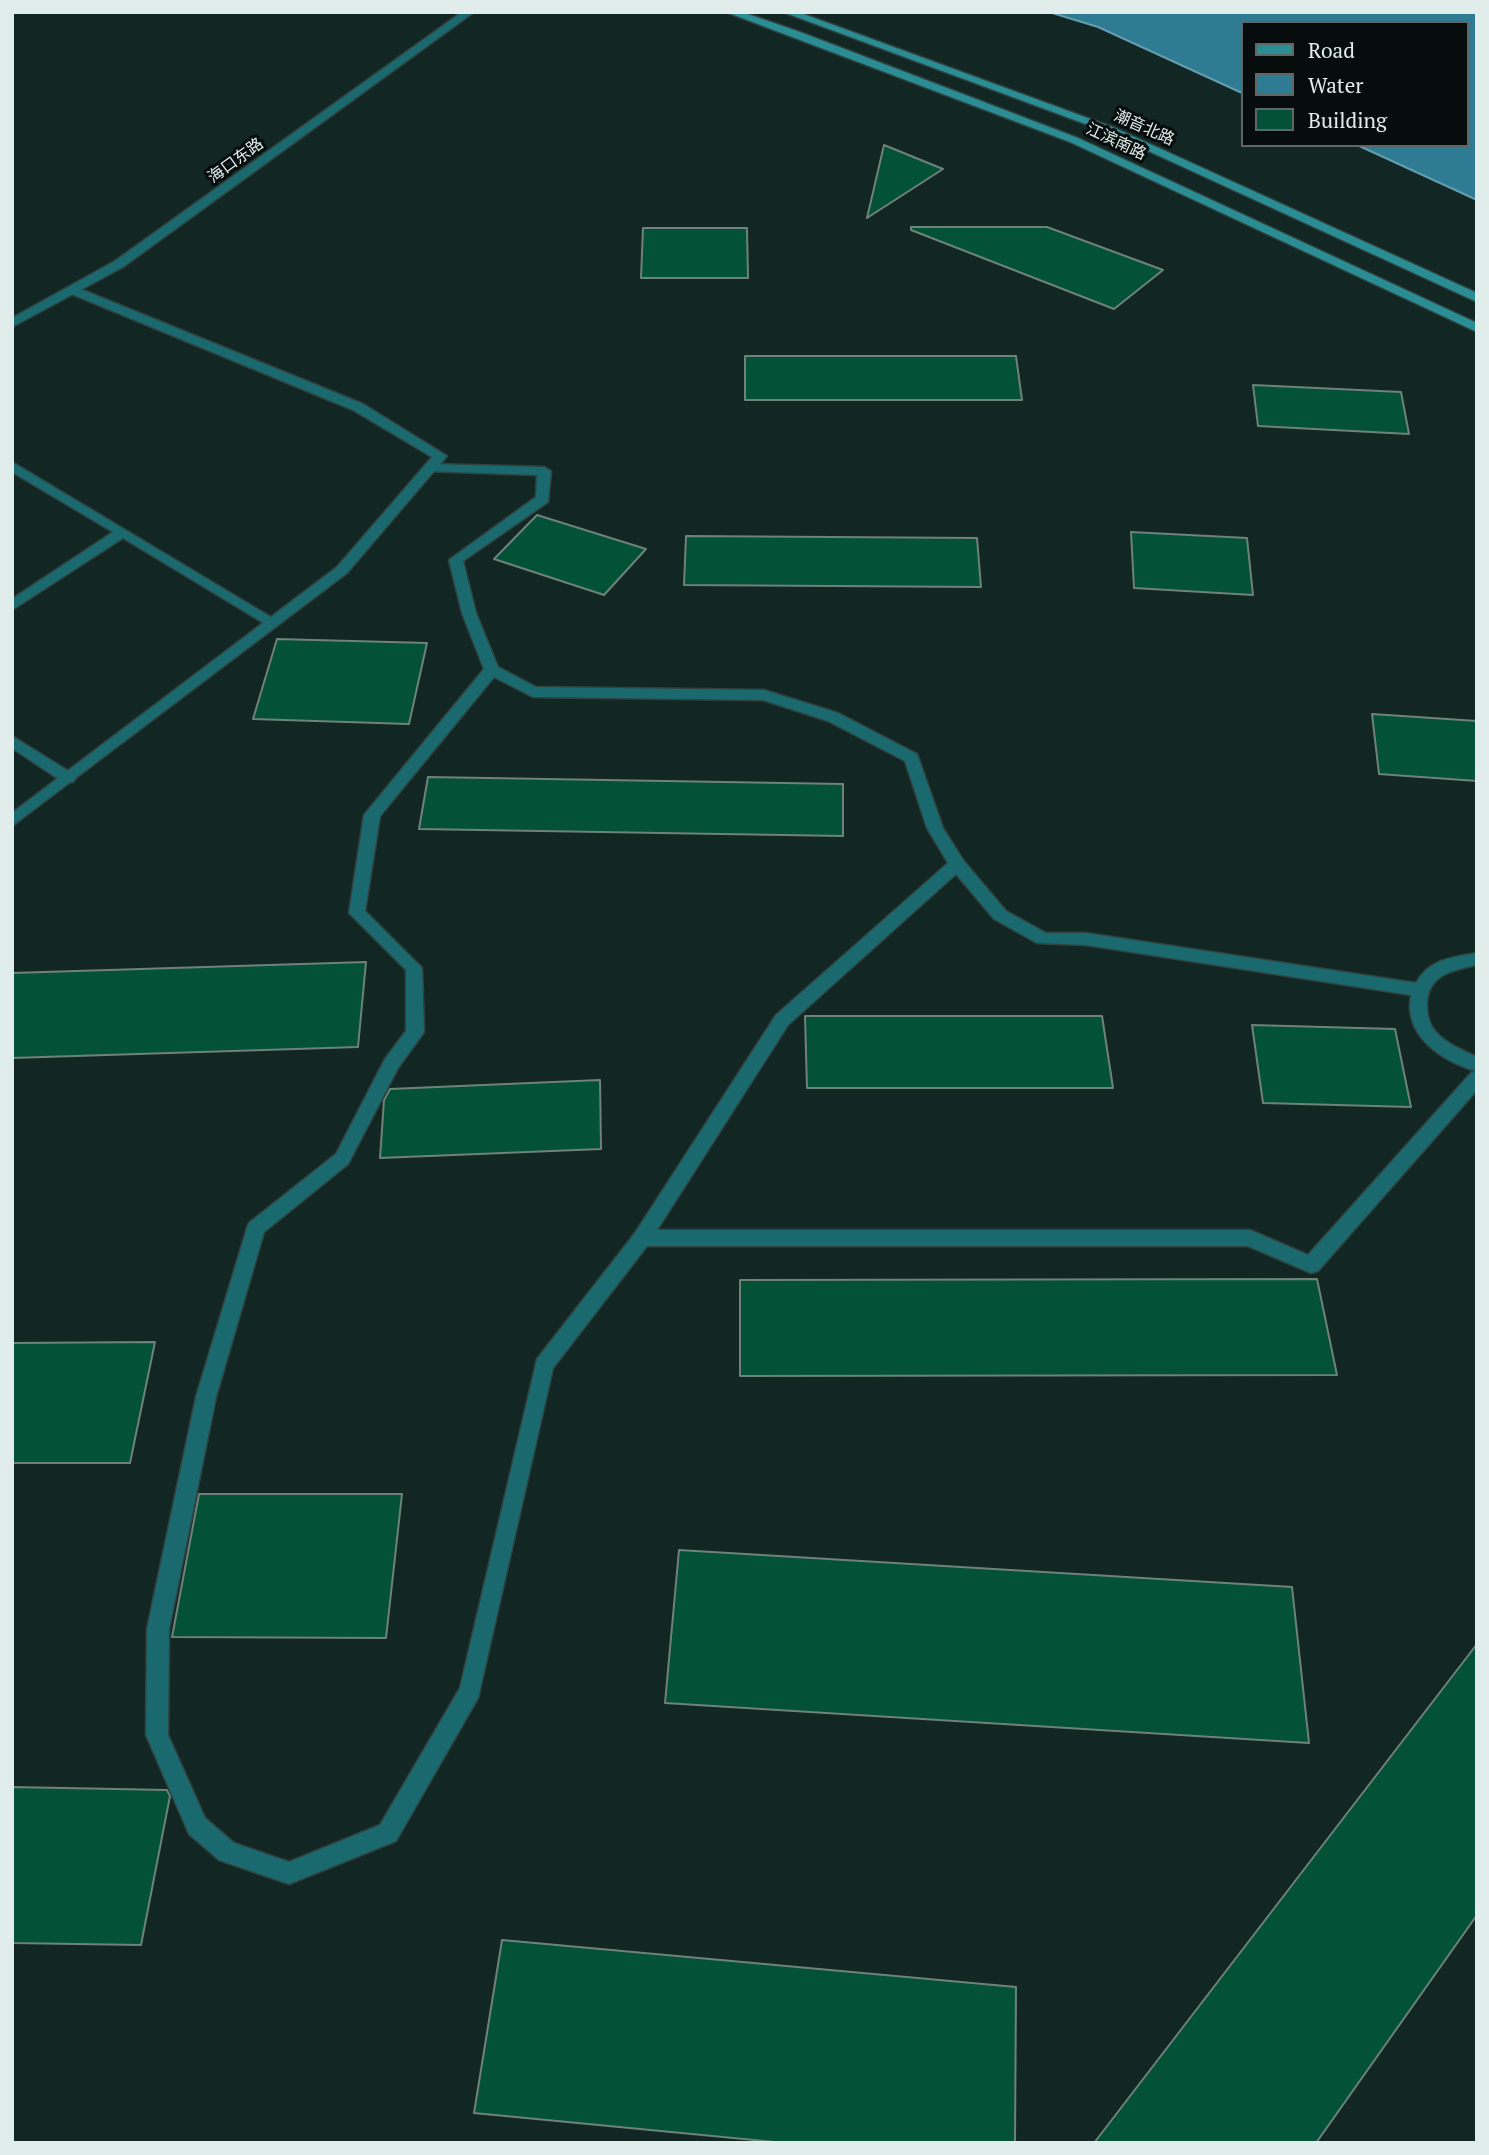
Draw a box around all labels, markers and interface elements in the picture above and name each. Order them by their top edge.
legend [1240,21,1468,147]
text: Road [1308,36,1355,64]
text: Water [1308,71,1363,99]
street label: 潮音北路 [1111,106,1177,150]
text: Building [1308,106,1387,134]
street label: 江滨南路 [1083,120,1149,164]
street label: 海口东路 [204,134,268,188]

